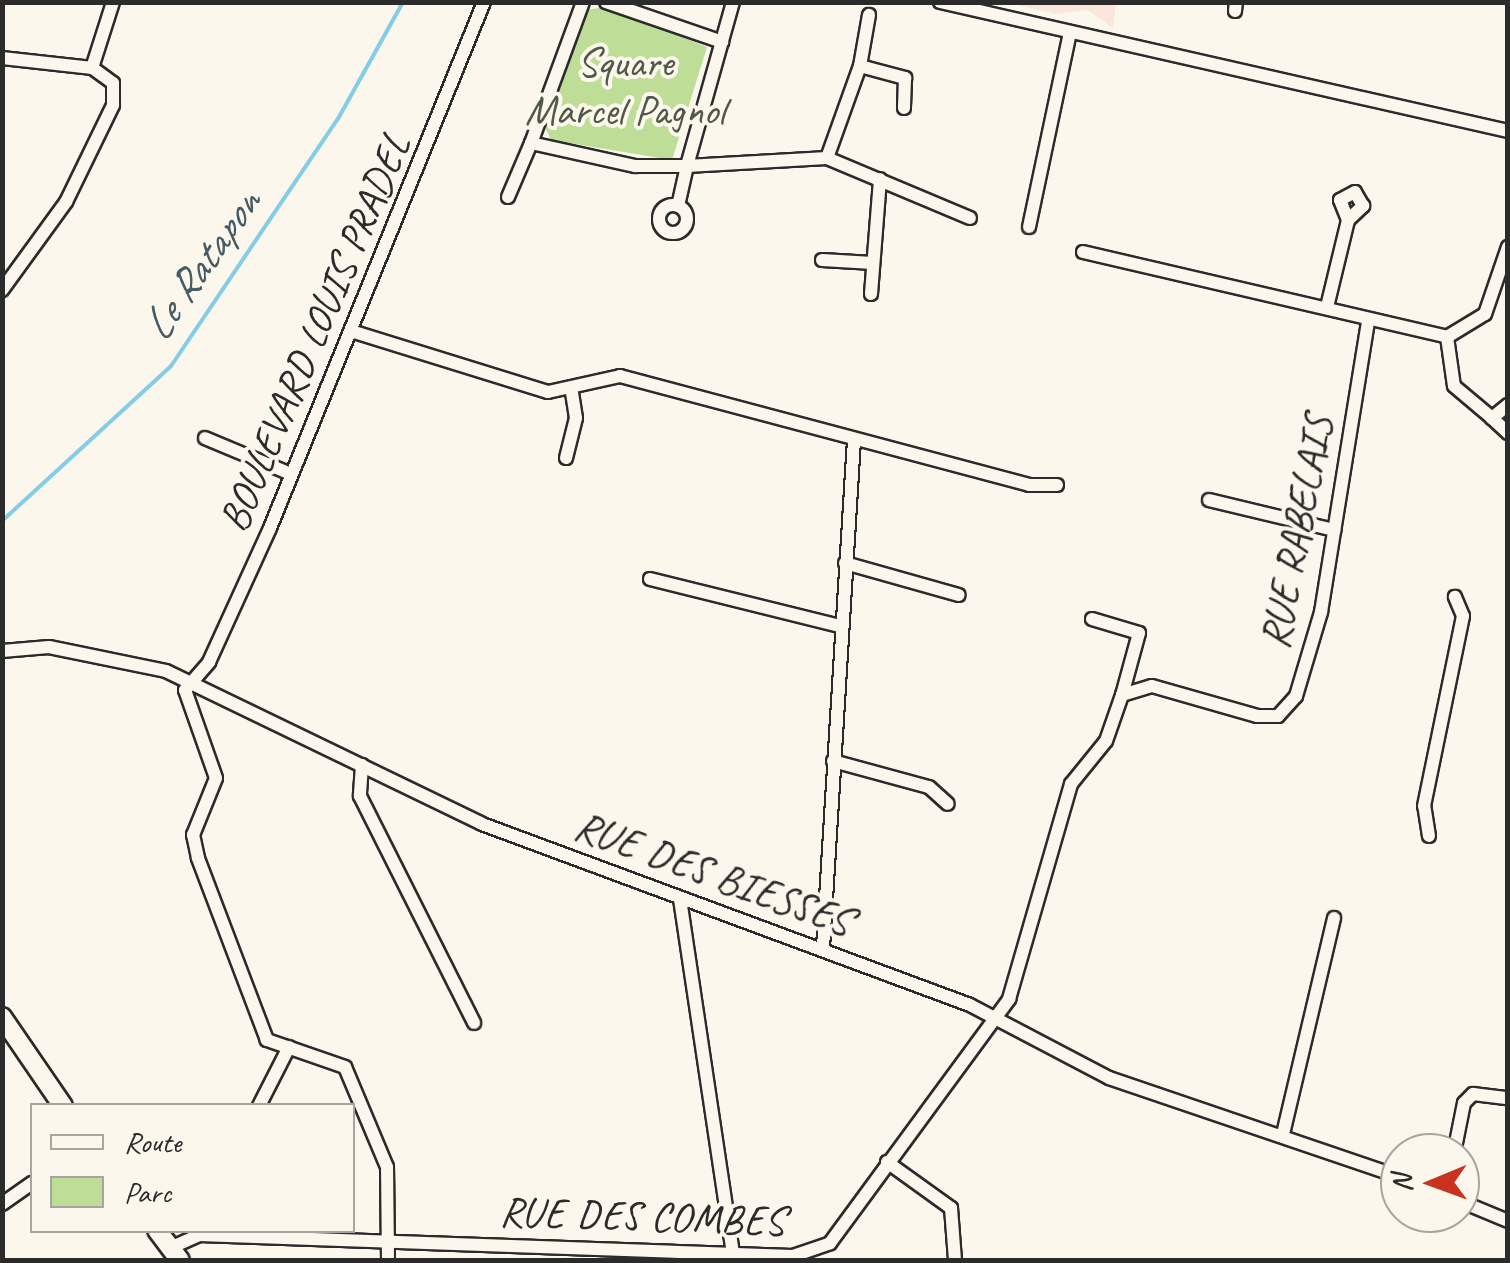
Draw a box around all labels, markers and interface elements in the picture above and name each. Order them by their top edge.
park label: Square Marcel Pagnol [524,38,726,136]
street label: BOULEVARD LOUIS PRADEL [208,126,422,540]
water label: Le Ratapon [129,178,273,352]
street label: RUE RABELAIS [1250,412,1344,652]
street label: RUE DES BIESSES [568,801,858,947]
legend [30,1103,355,1233]
text: Route [124,1123,181,1161]
north arrow [1380,1133,1480,1233]
text: Parc [124,1173,171,1211]
text: N [1384,1175,1419,1192]
street label: RUE DES COMBES [499,1187,785,1247]

